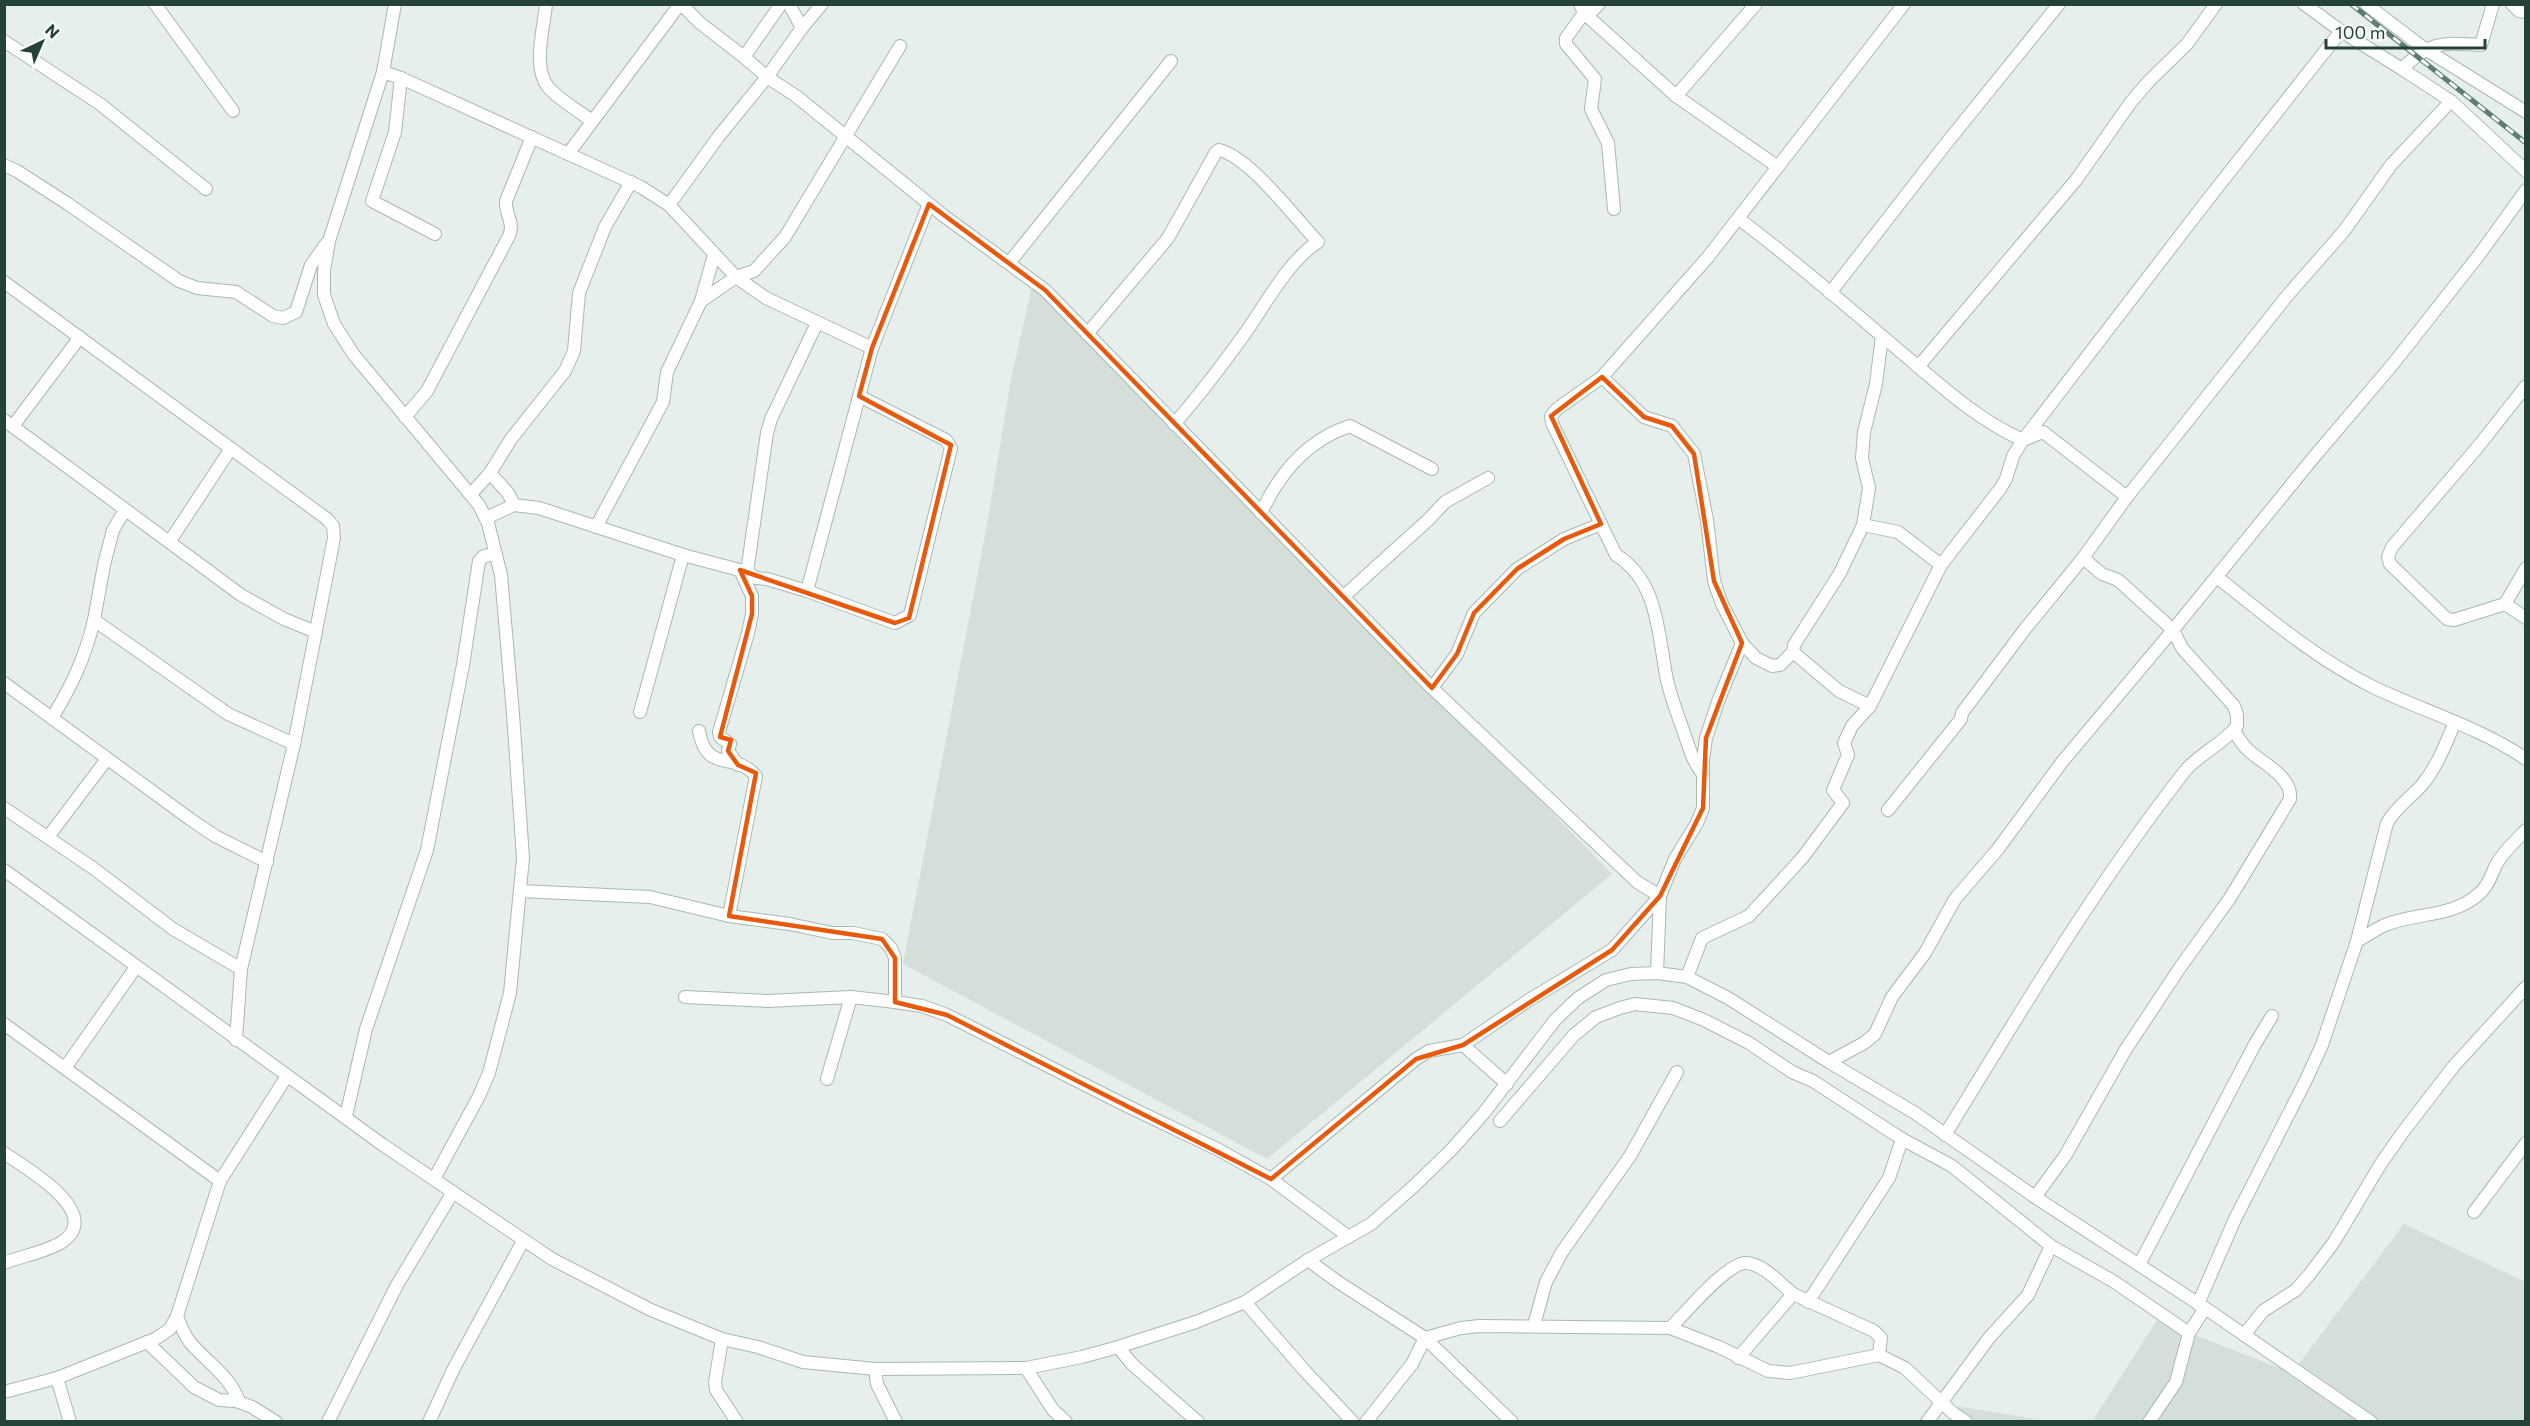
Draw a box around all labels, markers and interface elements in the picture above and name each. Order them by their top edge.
north arrow [12,12,72,72]
scale bar [2326,12,2485,50]
text: N [42,20,64,42]
text: 100 m [2335,21,2385,43]

